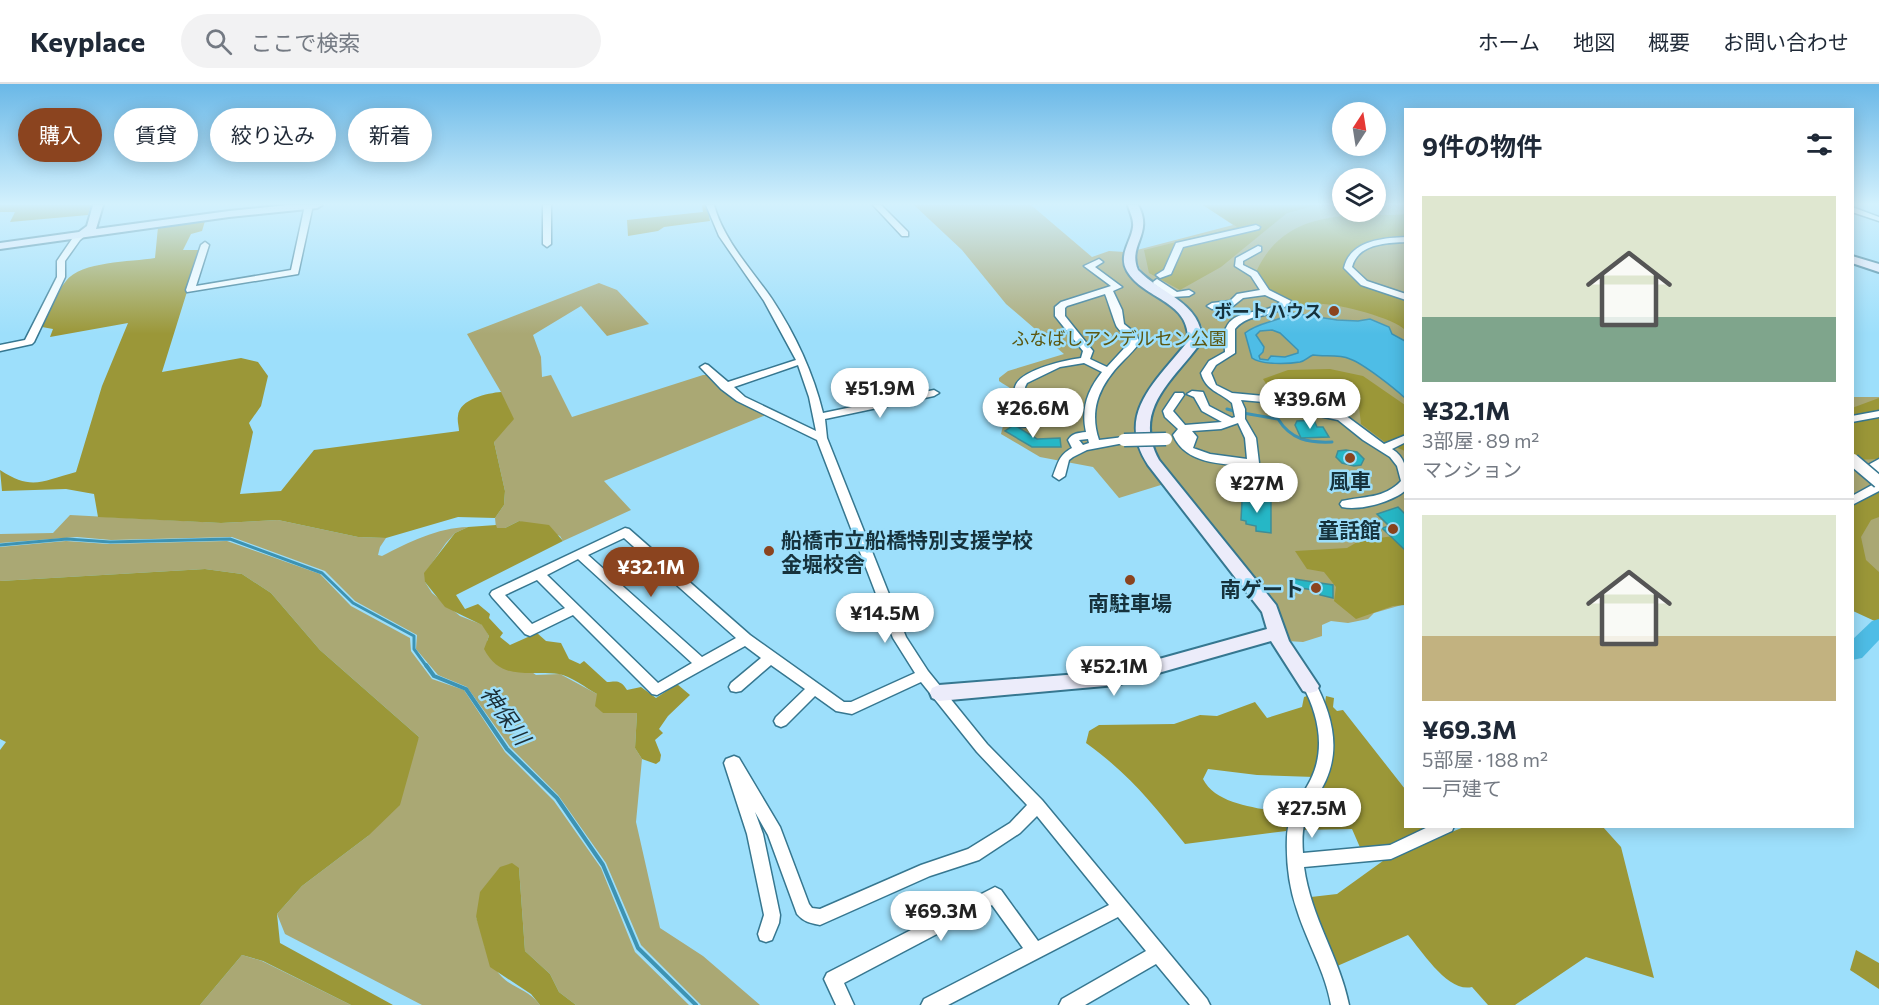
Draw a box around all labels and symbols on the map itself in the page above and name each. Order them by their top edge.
north arrow [1332,102,1386,156]
place label: ボートハウス [1214,300,1322,322]
marker: ボートハウス [1327,304,1341,318]
park label: ふなばしアンデルセン公園 [1011,327,1227,349]
pin: ¥51.9M [831,368,929,419]
pin: ¥39.6M [1261,379,1359,430]
pin: ¥26.6M [984,388,1082,439]
marker: 風車 [1343,451,1357,465]
pin: ¥27M [1221,463,1293,514]
place label: 風車 [1329,468,1371,493]
place label: 童話館 [1318,517,1381,542]
marker: 童話館 [1386,522,1400,536]
place label: 船橋市立船橋特別支援学校 金堀校舎 [781,527,1033,576]
marker: 船橋市立船橋特別支援学校 金堀校舎 [762,544,776,558]
pin: ¥32.1M [602,547,700,598]
marker: 南駐車場 [1123,573,1137,587]
place label: 南ゲート [1220,576,1304,601]
marker: 南ゲート [1309,581,1323,595]
place label: 南駐車場 [1088,590,1172,615]
pin: ¥14.5M [836,593,934,644]
pin: ¥52.1M [1065,646,1163,697]
water label: 神保川 [476,680,537,751]
pin: ¥27.5M [1263,788,1361,839]
pin: ¥69.3M [892,891,990,942]

